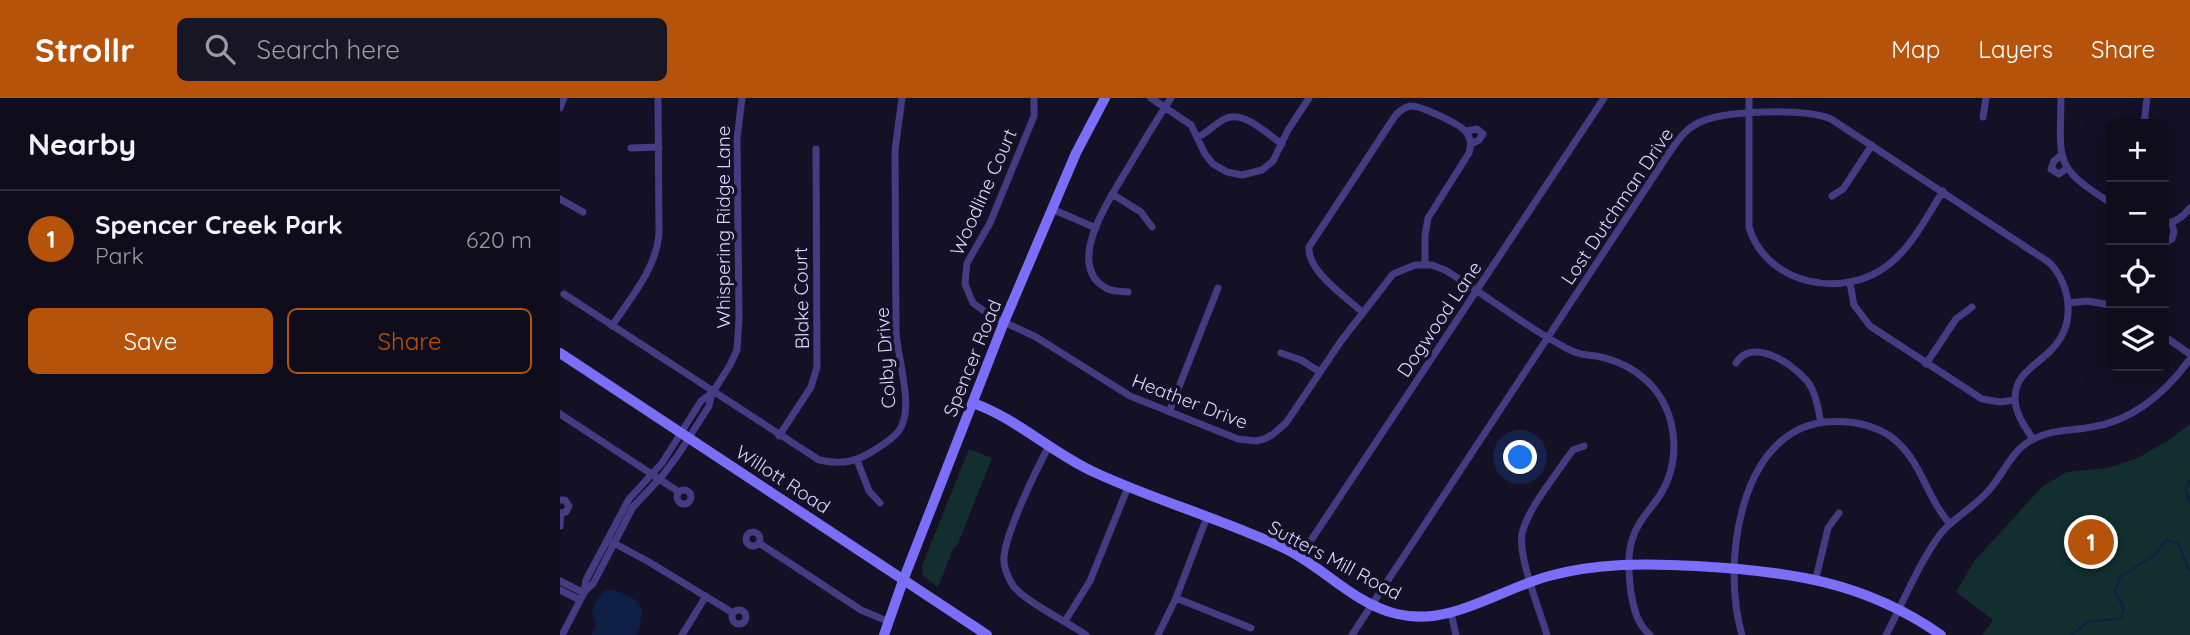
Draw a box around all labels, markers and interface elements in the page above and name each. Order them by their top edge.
search box [177,18,667,81]
text: Strollr [35,29,135,70]
icon: search [201,30,239,68]
text: Search here [257,33,400,66]
text: Map [1891,34,1940,64]
text: Layers [1978,34,2053,64]
text: Share [2091,34,2155,64]
map controls [2106,119,2169,371]
button: + [2106,119,2169,182]
street label: Lost Dutchman Drive [1556,123,1678,289]
text: Nearby [28,125,136,163]
street label: Woodline Court [944,125,1022,259]
street label: Whispering Ridge Lane [711,126,735,328]
button: − [2106,182,2169,245]
text: Spencer Creek Park [95,208,343,241]
text: 1 [47,225,55,254]
text: 620 m [466,225,532,254]
text: Park [95,241,144,270]
button: locate [2106,245,2169,308]
street label: Blake Court [788,247,814,349]
street label: Dogwood Lane [1391,257,1487,381]
street label: Spencer Road [938,296,1006,420]
street label: Colby Drive [869,307,901,409]
button: Save [28,308,273,374]
button: Share [287,308,532,374]
button: layers [2106,308,2169,371]
street label: Heather Drive [1129,368,1251,434]
street label: Willott Road [731,440,835,518]
your location [1503,440,1537,474]
street label: Sutters Mill Road [1264,515,1406,605]
pin: 1 [2068,516,2114,568]

